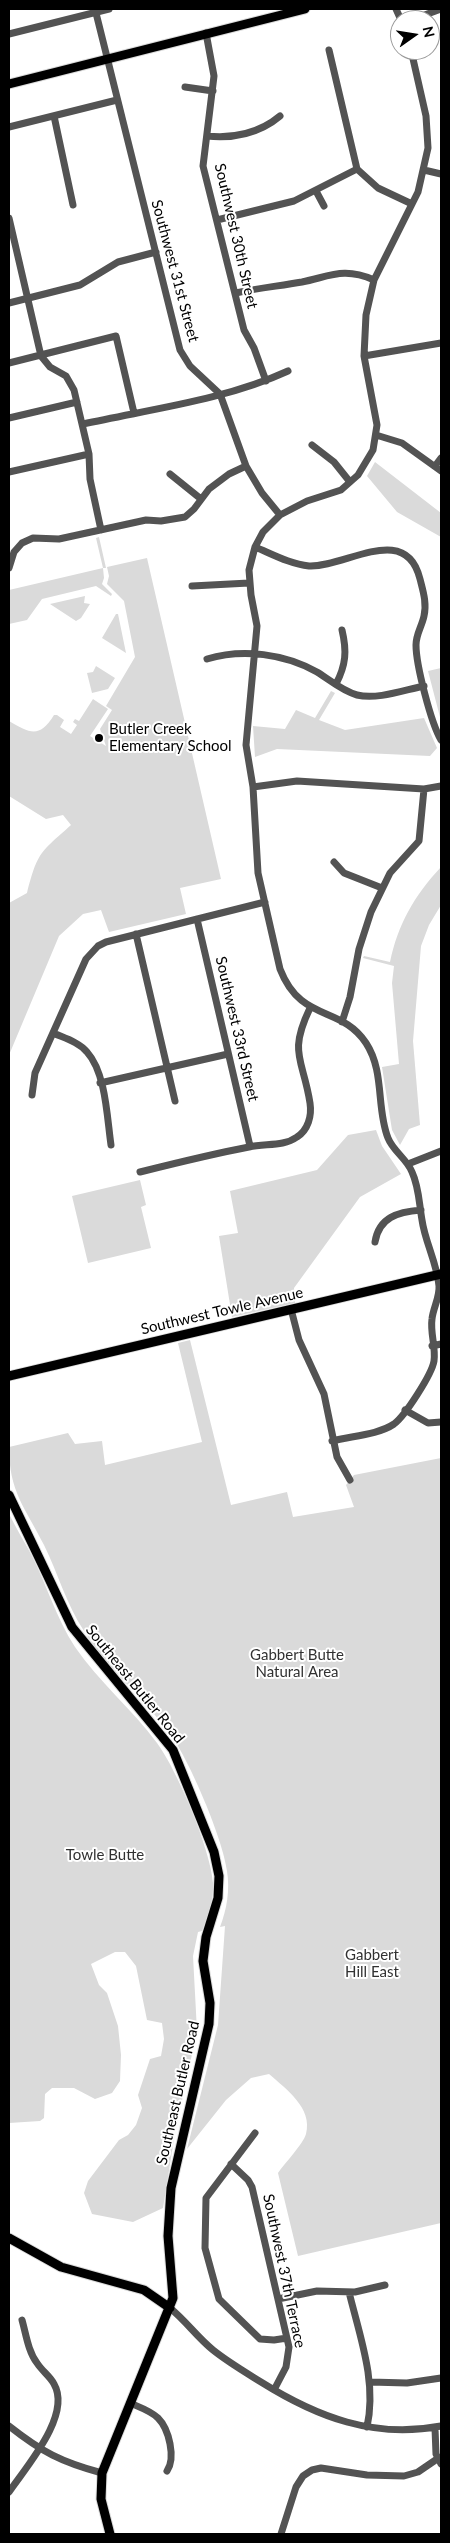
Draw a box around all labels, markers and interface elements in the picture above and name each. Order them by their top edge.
north arrow [390,10,440,60]
text: N [420,25,439,39]
street label: Southwest 30th Street [211,162,261,310]
street label: Southwest 31st Street [147,198,203,344]
place label: Butler Creek Elementary School [109,720,232,755]
marker: Butler Creek Elementary School [93,732,105,744]
street label: Southwest 33rd Street [212,955,262,1103]
street label: Southwest Towle Avenue [139,1284,305,1338]
street label: Southeast Butler Road [82,1621,188,1747]
park label: Gabbert Butte Natural Area [250,1646,344,1681]
park label: Towle Butte [66,1846,144,1864]
park label: Gabbert Hill East [345,1946,399,1981]
street label: Southeast Butler Road [153,2019,203,2167]
street label: Southwest 37th Terrace [259,2192,309,2350]

